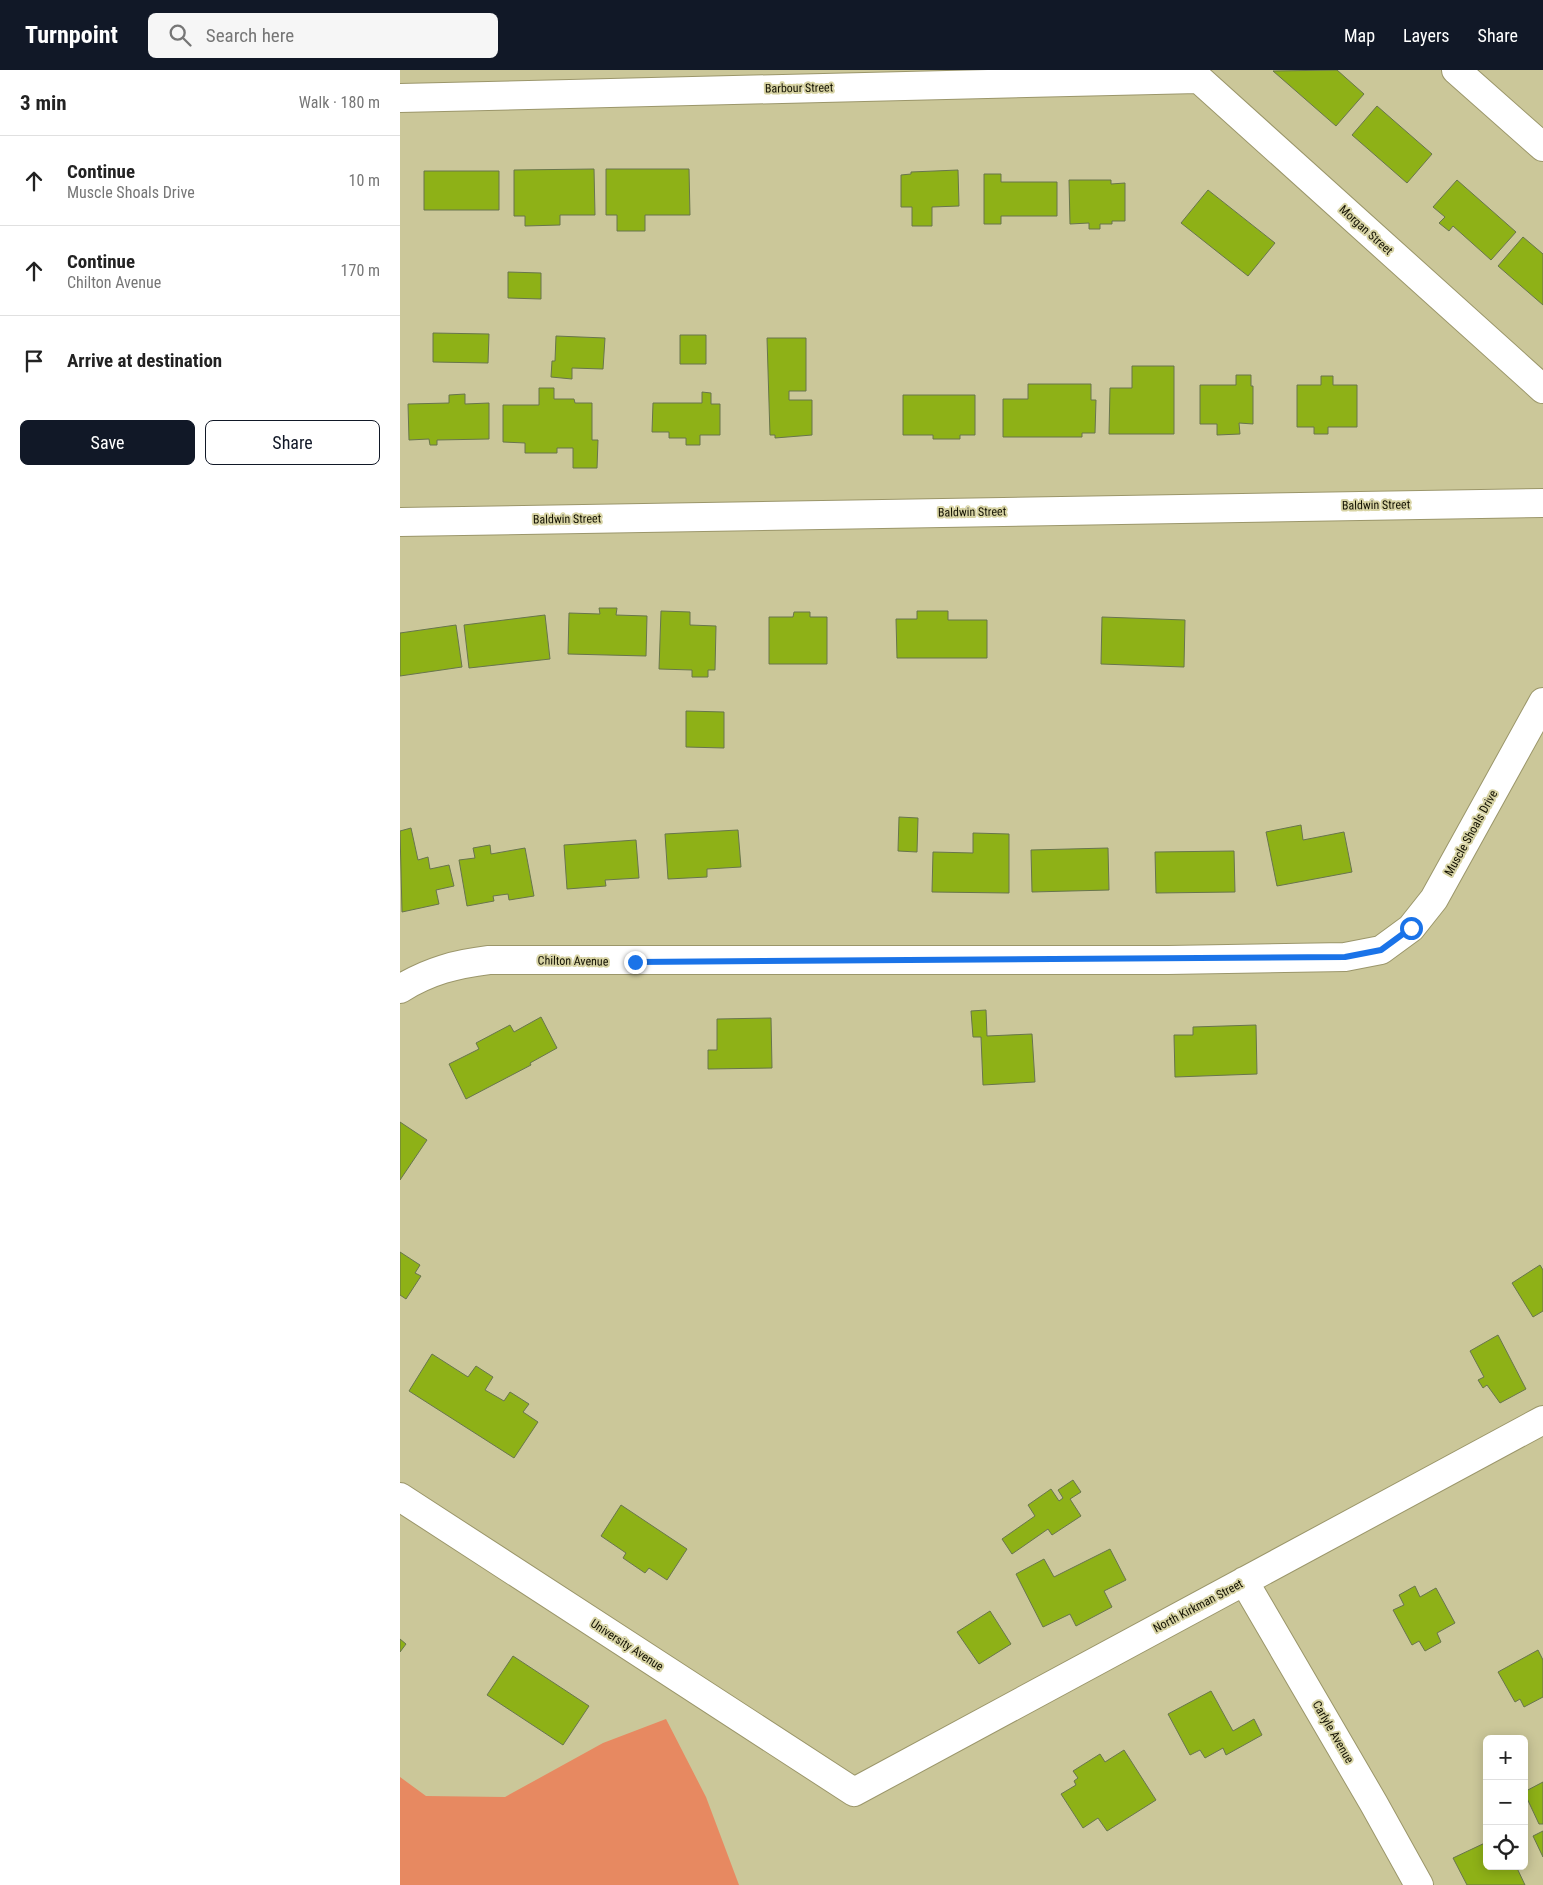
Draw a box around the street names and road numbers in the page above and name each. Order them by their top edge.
street label: Barbour Street [765,80,834,96]
street label: Morgan Street [1336,202,1396,258]
street label: Baldwin Street [1342,497,1411,513]
street label: Baldwin Street [938,504,1007,520]
street label: Baldwin Street [533,511,602,527]
street label: Muscle Shoals Drive [1442,787,1501,878]
street label: Chilton Avenue [538,953,609,969]
street label: North Kirkman Street [1151,1576,1246,1636]
street label: University Avenue [588,1616,666,1674]
street label: Carlyle Avenue [1310,1698,1357,1766]

